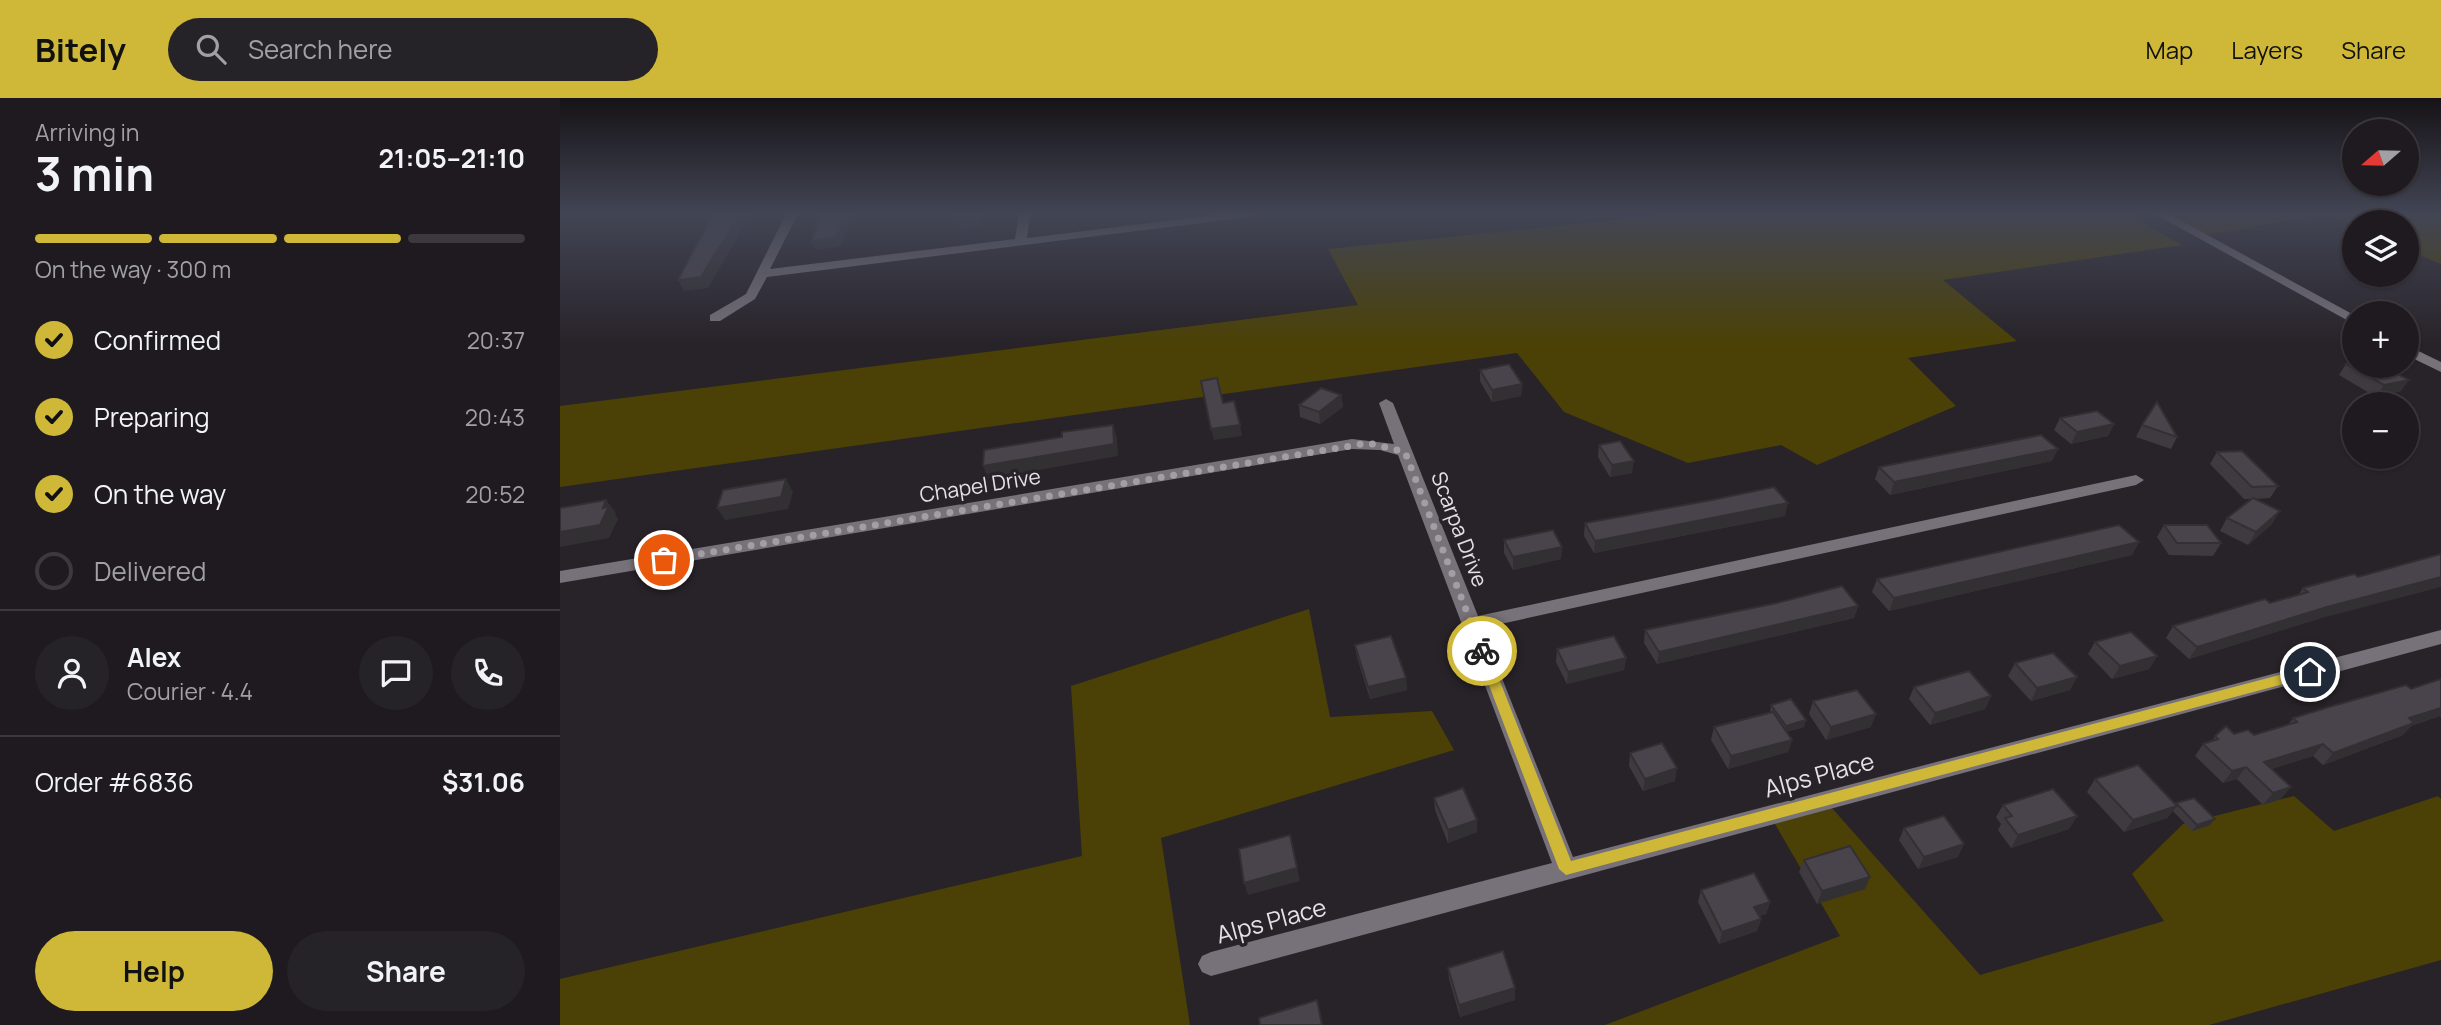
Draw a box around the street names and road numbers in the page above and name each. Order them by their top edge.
street label: Chapel Drive [918,462,1042,508]
street label: Scarpa Drive [1425,467,1495,591]
street label: Alps Place [1760,743,1878,805]
street label: Alps Place [1212,889,1330,951]

